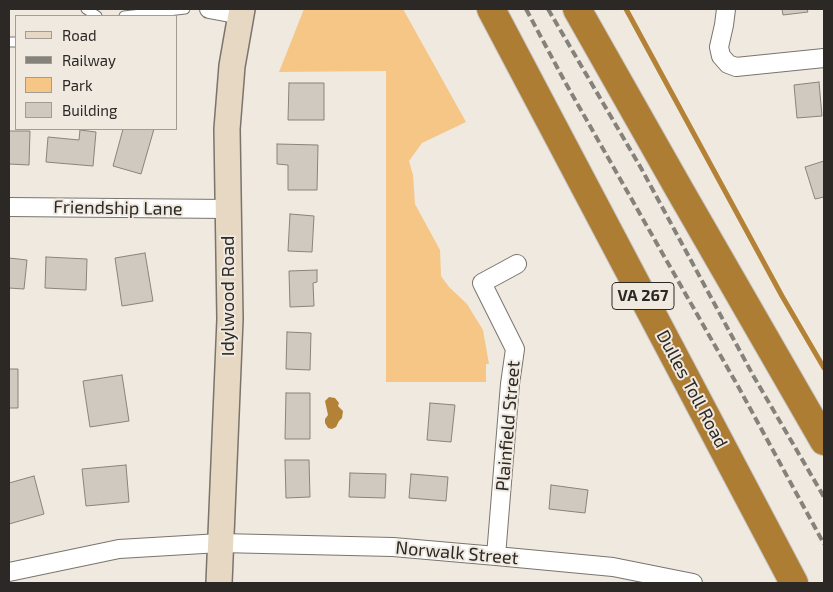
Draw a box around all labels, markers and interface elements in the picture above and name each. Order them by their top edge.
legend [15,15,178,130]
text: Road [62,26,97,44]
text: Railway [62,51,116,69]
text: Park [62,76,93,94]
text: Building [62,101,117,119]
street label: Friendship Lane [53,196,183,220]
street label: Idylwood Road [217,236,239,356]
road number: VA 267 [612,282,674,310]
street label: Dulles Toll Road [652,326,732,452]
street label: Plainfield Street [492,360,524,492]
street label: Norwalk Street [395,537,519,569]

